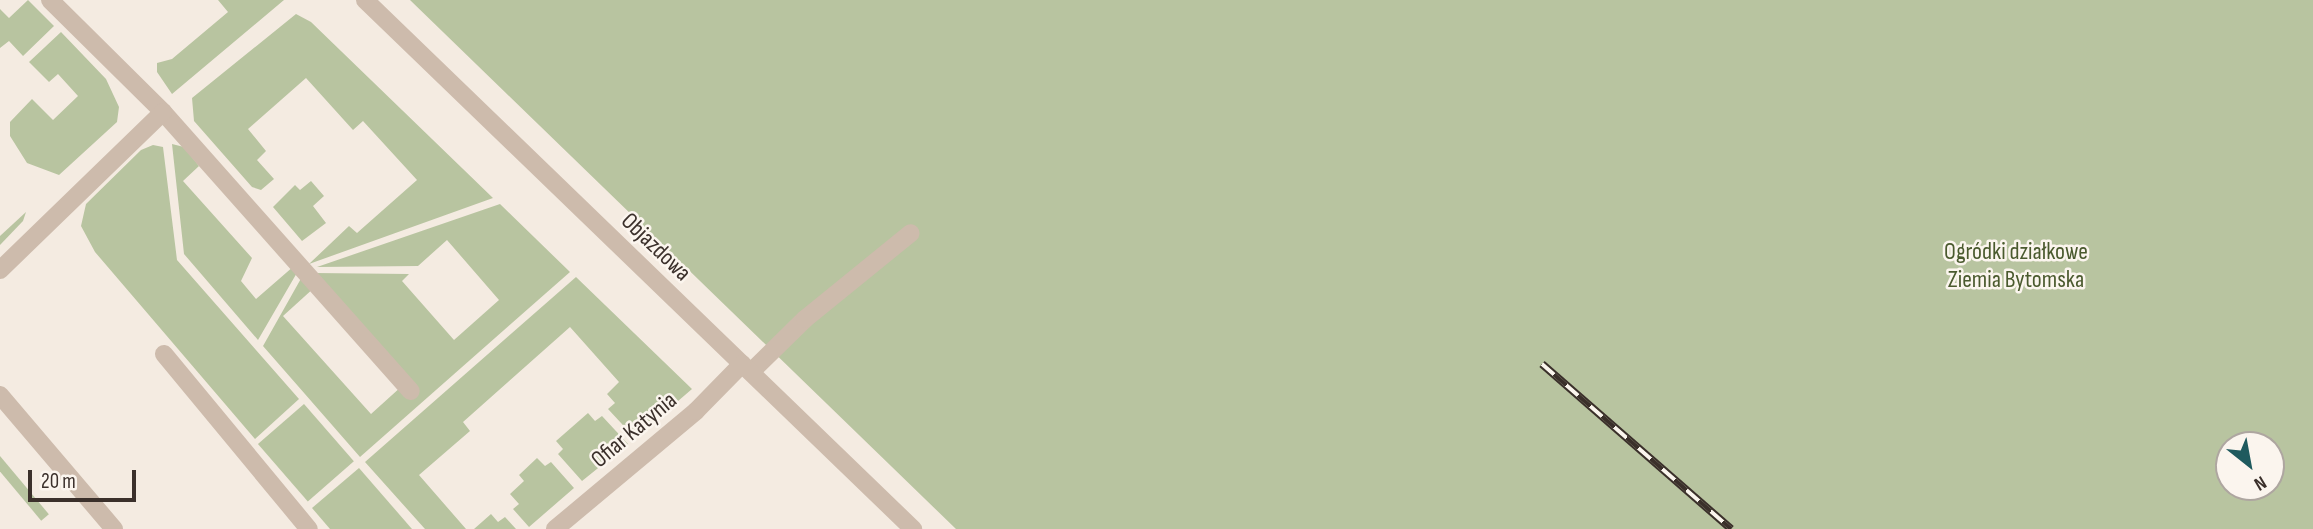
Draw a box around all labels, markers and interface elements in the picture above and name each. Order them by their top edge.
street label: Objazdowa [615,207,697,287]
park label: Ogródki działkowe Ziemia Bytomska [1944,238,2088,294]
street label: Ofiar Katynia [585,386,683,474]
north arrow [2215,431,2285,501]
scale bar [32,456,140,500]
text: 20 m [41,469,76,494]
text: N [2250,470,2270,495]

